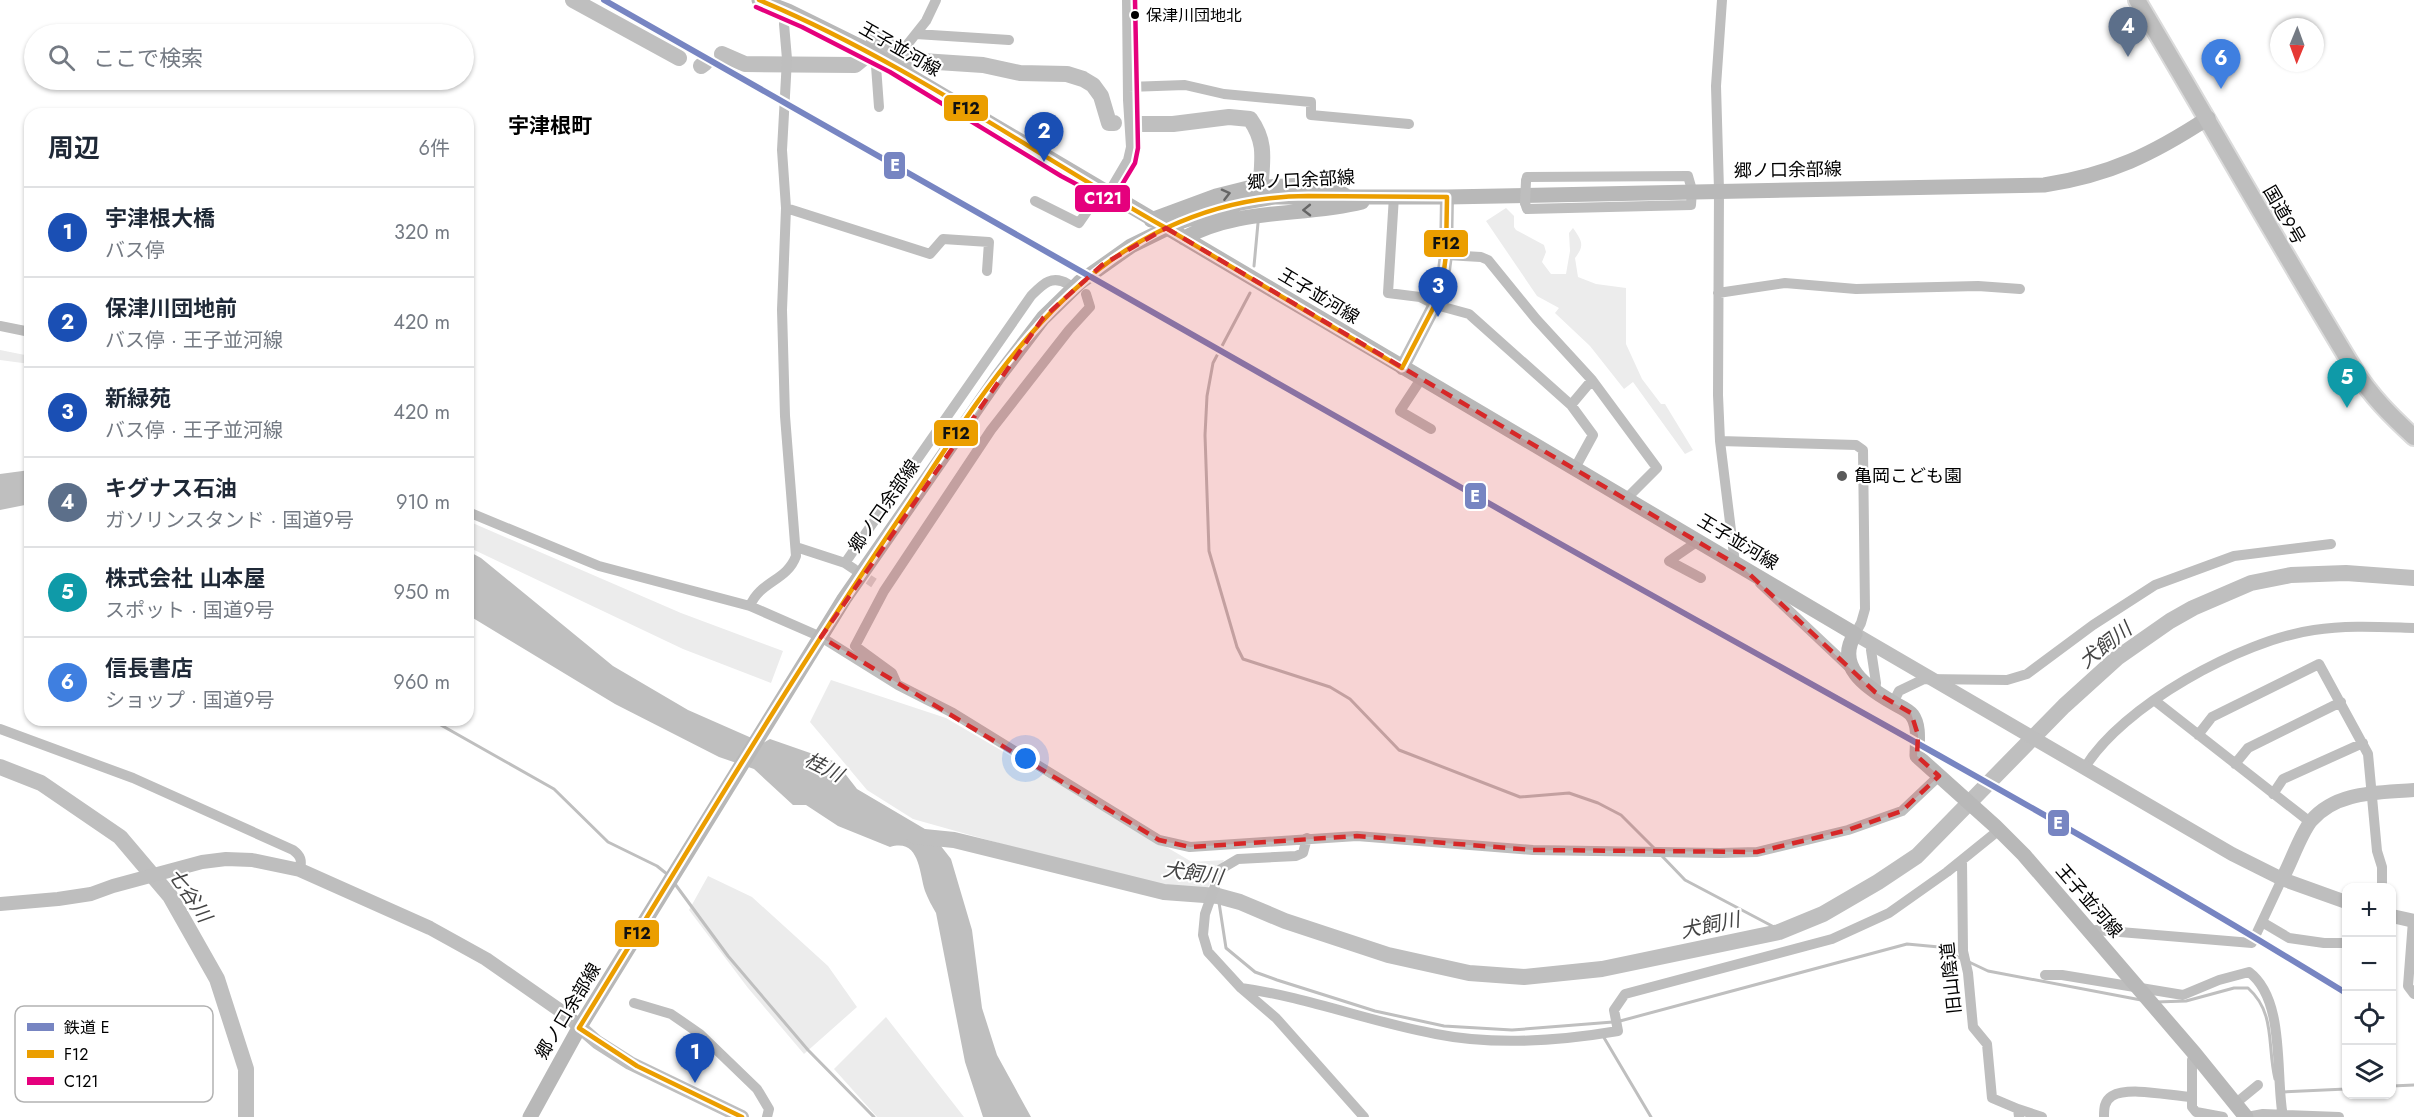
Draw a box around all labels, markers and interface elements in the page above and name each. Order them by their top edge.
place label: 保津川団地北 [1146,4,1242,27]
pin: 4 [2108,8,2148,57]
marker: 保津川団地北 [1129,9,1141,21]
street label: 王子並河線 [855,15,945,83]
north arrow [2270,18,2324,72]
search box [24,24,474,90]
pin: 6 [2202,40,2240,89]
icon: search [45,41,78,74]
text: ここで検索 [93,42,203,74]
line badge: F12 [943,94,989,122]
text: F12 [952,97,980,120]
district label: 宇津根町 [508,111,592,141]
pin: 2 [1024,112,1064,162]
text: 周辺 [48,129,100,167]
text: 6件 [418,134,450,163]
line badge: E [883,151,906,180]
text: E [890,154,900,177]
street label: 郷ノ口余部線 [1734,156,1842,184]
street label: 郷ノ口余部線 [1246,164,1356,196]
street label: 国道9号 [2257,181,2311,249]
line badge: C121 [1074,184,1131,213]
text: C121 [1084,187,1122,210]
one-way arrow [1221,188,1231,201]
text: 宇津根大橋 [105,202,215,234]
one-way arrow [1303,204,1312,216]
text: 1 [62,218,73,247]
text: 320 m [394,218,450,247]
line badge: F12 [1423,229,1469,258]
text: F12 [1432,232,1460,255]
text: バス停 [105,236,165,265]
street label: 王子並河線 [1274,262,1364,330]
pin: 3 [1418,268,1458,317]
text: 保津川団地前 [105,292,237,324]
text: 2 [61,308,74,337]
text: 420 m [393,308,450,337]
text: バス停 · 王子並河線 [105,326,283,355]
pin: 5 [2328,358,2366,408]
text: 新緑苑 [105,382,171,414]
text: 3 [61,398,74,427]
text: 420 m [393,398,450,427]
text: バス停 · 王子並河線 [105,416,283,445]
line badge: F12 [933,419,979,447]
text: F12 [942,422,970,445]
street label: 郷ノ口余部線 [842,454,926,558]
place label: 亀岡こども園 [1854,463,1962,489]
marker: 亀岡こども園 [1835,469,1849,483]
text: キグナス石油 [105,472,237,504]
line badge: E [1464,482,1487,510]
text: E [1470,485,1480,508]
text: 4 [61,488,74,517]
text: 910 m [396,488,450,517]
text: ガソリンスタンド · 国道9号 [105,506,354,535]
street label: 王子並河線 [1693,508,1783,576]
text: 株式会社 山本屋 [105,562,266,594]
text: 5 [61,578,74,607]
text: 950 m [394,578,450,607]
text: スポット · 国道9号 [105,596,275,625]
water label: 犬飼川 [2073,614,2139,675]
text: 信長書店 [105,652,193,684]
text: 6 [61,668,74,697]
text: 960 m [393,668,450,697]
text: ショップ · 国道9号 [105,686,275,715]
your location [1011,744,1040,773]
water label: 桂川 [799,745,850,790]
line badge: E [2047,809,2070,837]
text: E [2053,812,2063,835]
water label: 犬飼川 [1161,855,1227,892]
street label: 王子並河線 [2050,859,2128,943]
water label: 七谷川 [161,862,220,930]
map controls [2342,883,2396,1099]
button: + [2342,883,2396,937]
water label: 犬飼川 [1678,905,1744,946]
line badge: F12 [614,919,660,948]
text: F12 [623,922,651,945]
button: − [2342,937,2396,991]
street label: 旧山陰道 [1934,941,1968,1015]
street label: 郷ノ口余部線 [529,958,607,1064]
button: locate [2342,991,2396,1045]
legend [15,1006,213,1102]
text: 鉄道 E [64,1016,110,1039]
pin: 1 [676,1034,714,1083]
text: F12 [64,1043,88,1066]
button: layers [2342,1045,2396,1099]
text: C121 [64,1070,98,1093]

